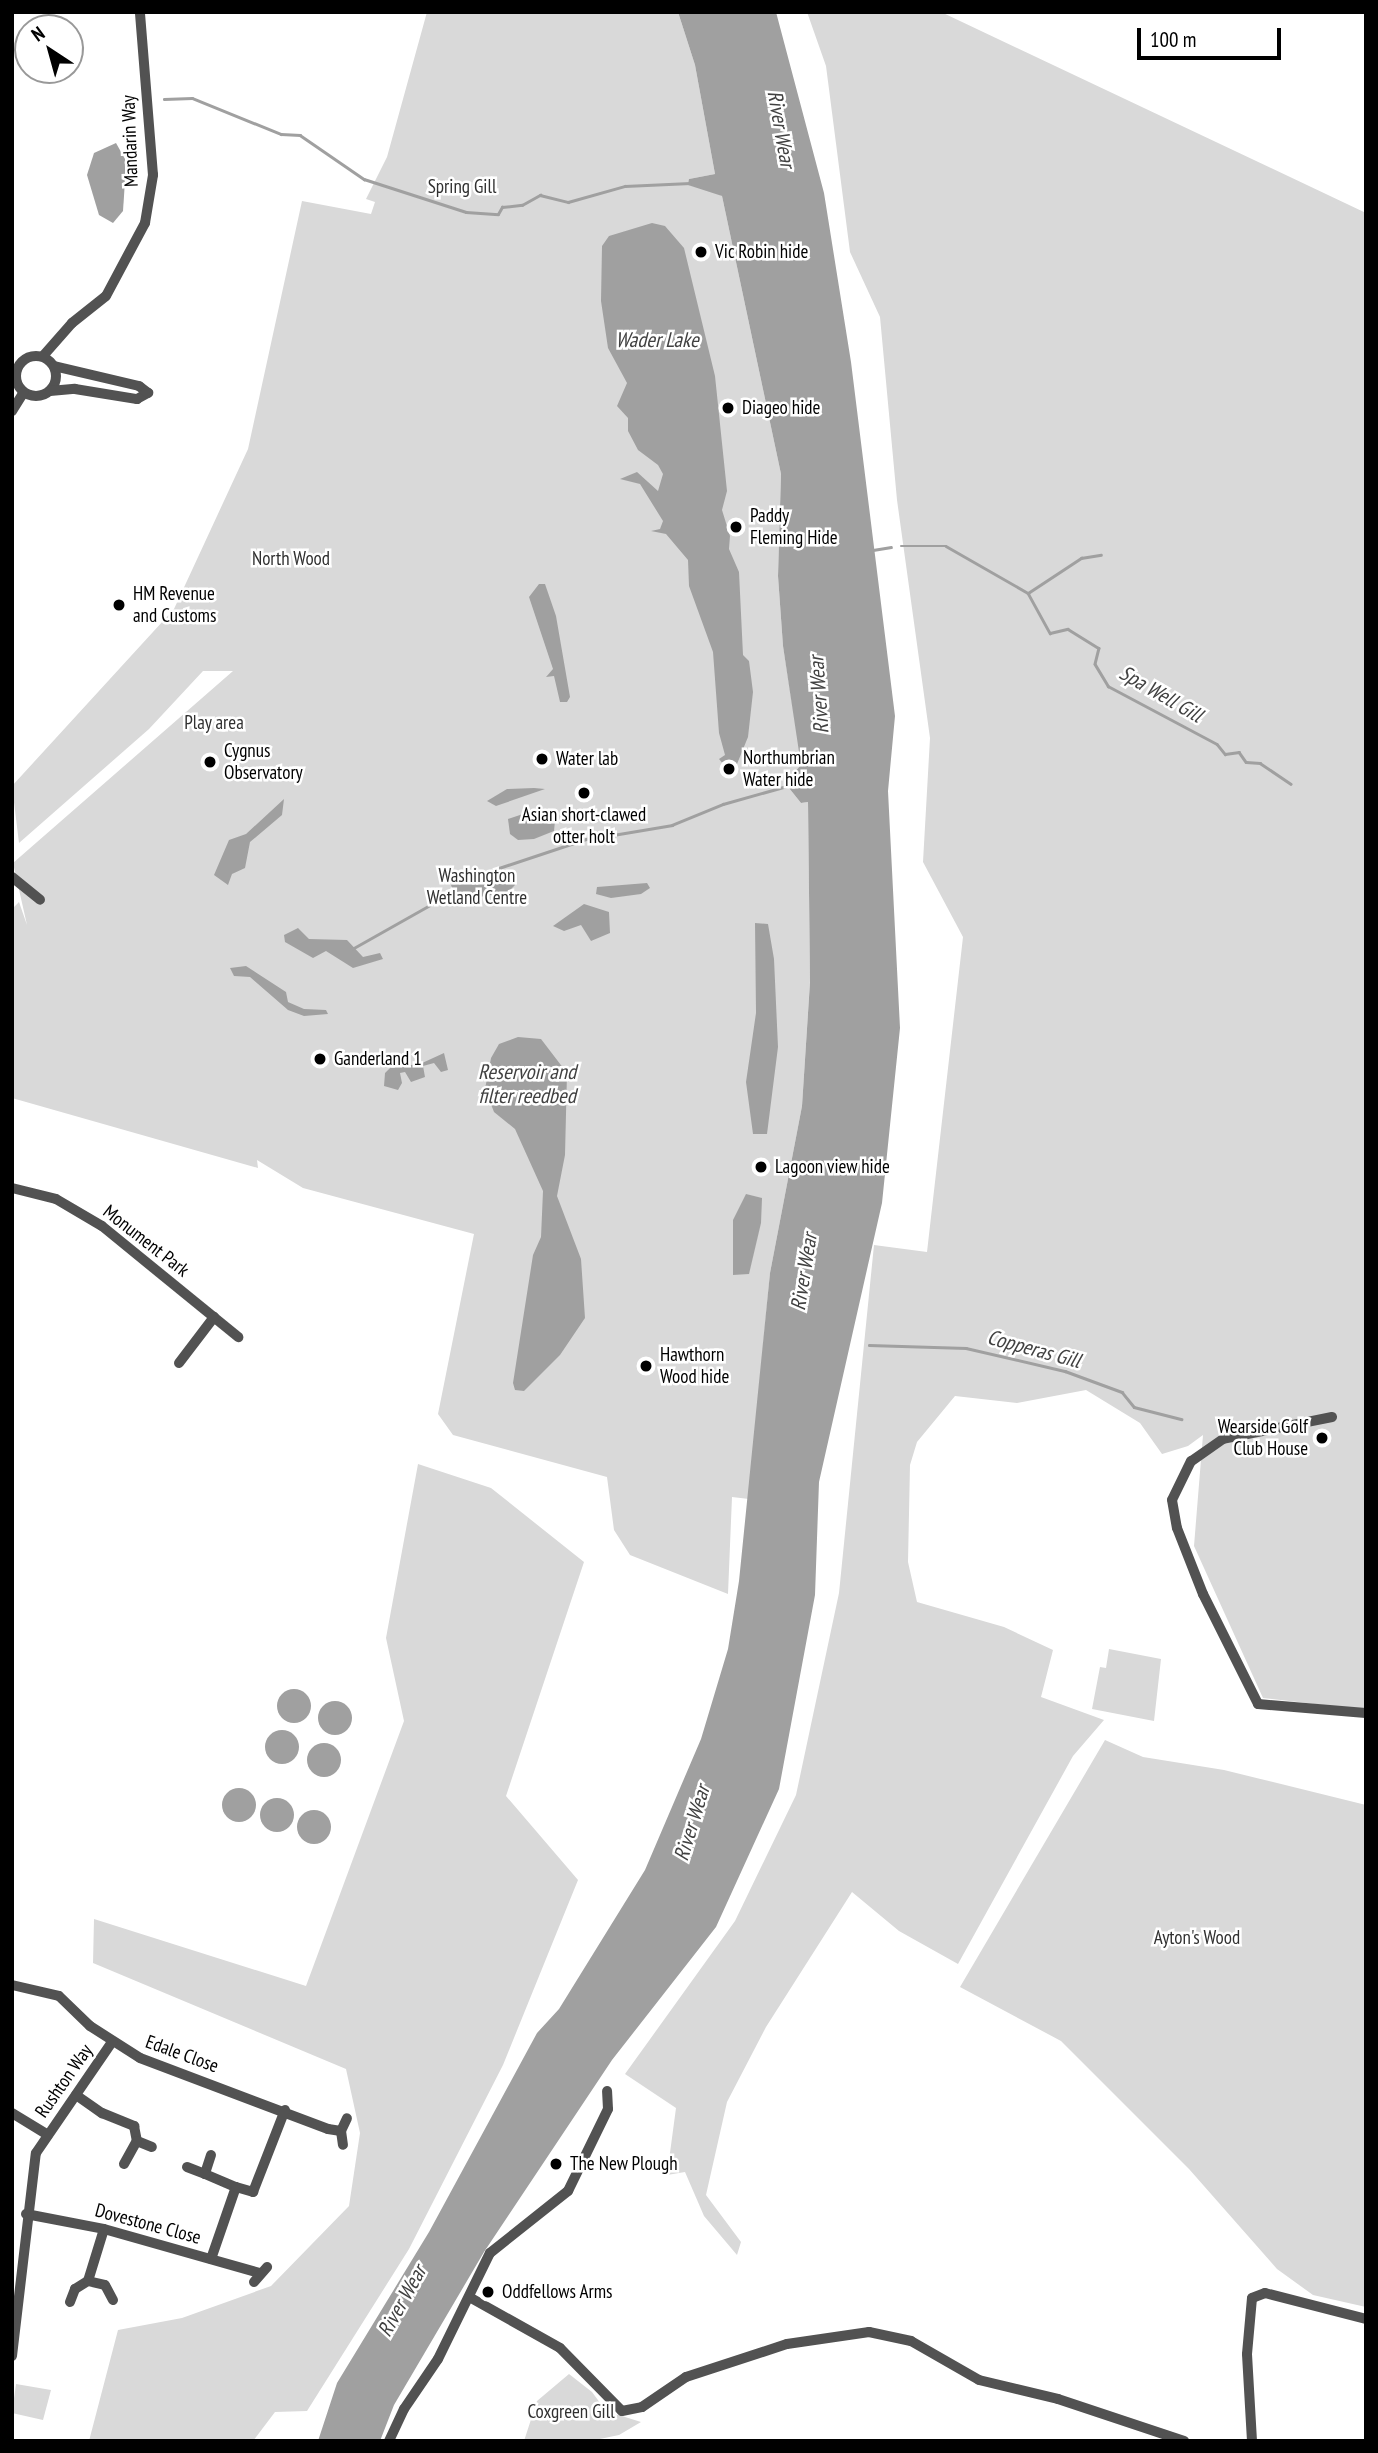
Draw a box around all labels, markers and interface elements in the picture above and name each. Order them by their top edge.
north arrow [14,14,84,84]
scale bar [1140,14,1284,58]
text: N [27,21,49,46]
text: 100 m [1150,26,1196,53]
water label: River Wear [762,88,800,170]
street label: Mandarin Way [117,94,143,188]
park label: Spring Gill [428,176,496,198]
place label: Vic Robin hide [715,241,809,263]
marker: Vic Robin hide [693,244,709,260]
water label: Wader Lake [615,327,699,353]
place label: Diageo hide [742,397,820,419]
marker: Diageo hide [720,400,736,416]
place label: Paddy Fleming Hide [750,505,838,549]
marker: Paddy Fleming Hide [728,519,744,535]
park label: North Wood [252,548,330,570]
place label: HM Revenue and Customs [133,583,216,627]
marker: HM Revenue and Customs [111,597,127,613]
water label: River Wear [804,655,834,735]
water label: Spa Well Gill [1115,660,1207,728]
park label: Play area [184,712,244,734]
place label: Cygnus Observatory [224,740,303,784]
place label: Northumbrian Water hide [743,747,835,791]
place label: Water lab [556,748,618,770]
marker: Water lab [534,751,550,767]
marker: Cygnus Observatory [202,754,218,770]
marker: Northumbrian Water hide [721,761,737,777]
marker: Asian short-clawed otter holt [576,785,592,801]
place label: Asian short-clawed otter holt [522,804,646,848]
park label: Washington Wetland Centre [427,865,527,909]
place label: Ganderland 1 [334,1048,422,1070]
marker: Ganderland 1 [312,1051,328,1067]
water label: Reservoir and filter reedbed [478,1059,576,1109]
place label: Lagoon view hide [775,1156,890,1178]
marker: Lagoon view hide [753,1159,769,1175]
street label: Monument Park [98,1200,194,1282]
water label: River Wear [785,1232,823,1312]
water label: Copperas Gill [985,1324,1083,1374]
place label: Hawthorn Wood hide [660,1344,729,1388]
marker: Hawthorn Wood hide [638,1358,654,1374]
place label: Wearside Golf Club House [1218,1416,1308,1460]
marker: Wearside Golf Club House [1314,1430,1330,1446]
water label: River Wear [669,1782,715,1864]
park label: Ayton's Wood [1154,1927,1240,1949]
street label: Edale Close [142,2030,222,2078]
street label: Rushton Way [30,2040,98,2122]
place label: The New Plough [570,2153,678,2175]
marker: The New Plough [548,2156,564,2172]
street label: Dovestone Close [93,2199,203,2249]
water label: River Wear [372,2261,432,2341]
place label: Oddfellows Arms [502,2281,613,2303]
marker: Oddfellows Arms [480,2284,496,2300]
park label: Coxgreen Gill [527,2401,615,2423]

